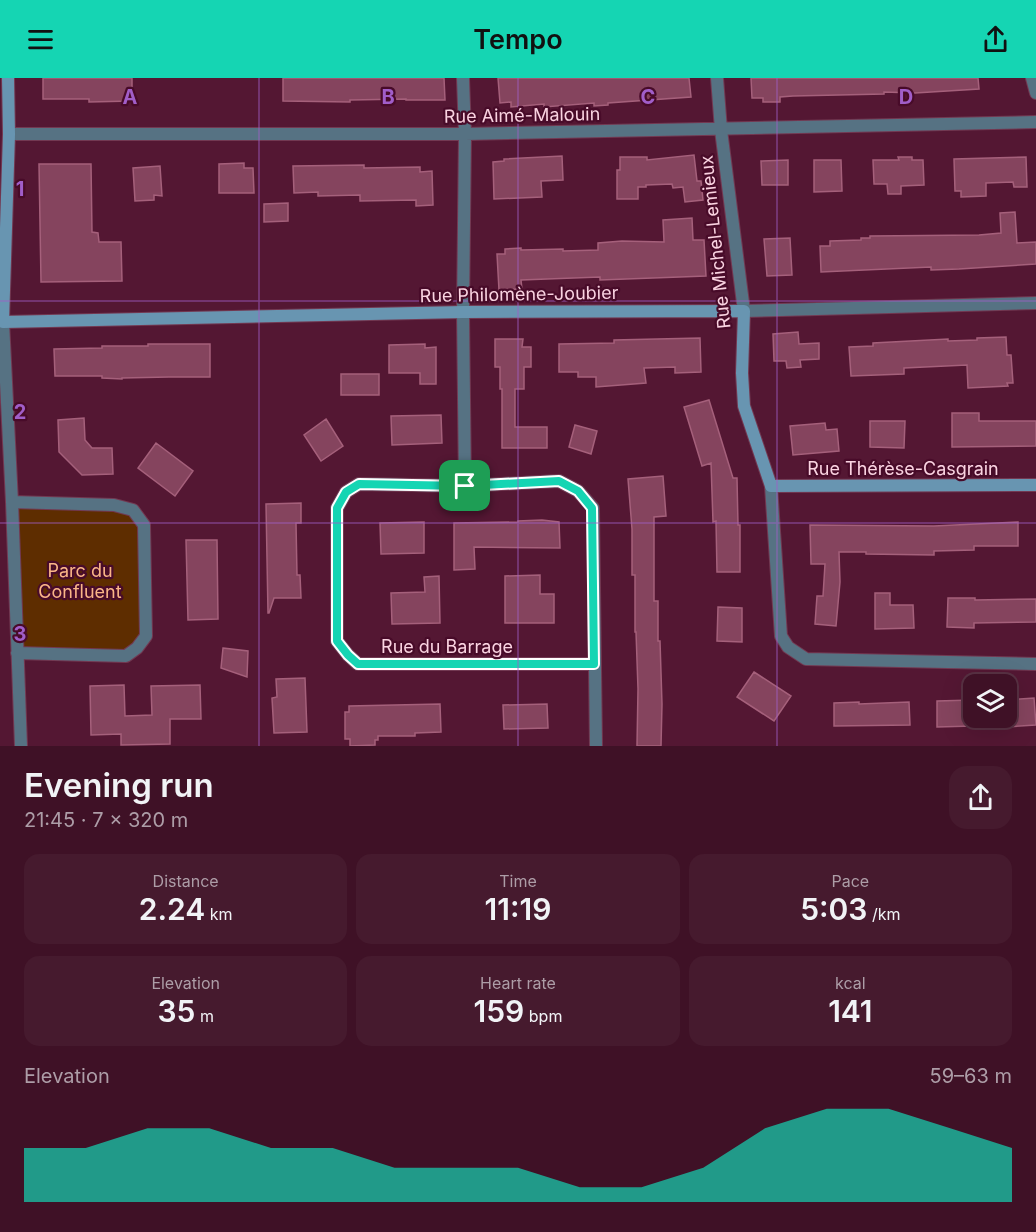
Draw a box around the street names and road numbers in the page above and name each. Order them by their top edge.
street label: Rue Aimé-Malouin [444,103,600,127]
street label: Rue Michel-Lemieux [695,154,735,330]
street label: Rue Philomène-Joubier [420,282,619,306]
street label: Rue Thérèse-Casgrain [807,458,999,479]
street label: Rue du Barrage [381,636,513,657]

